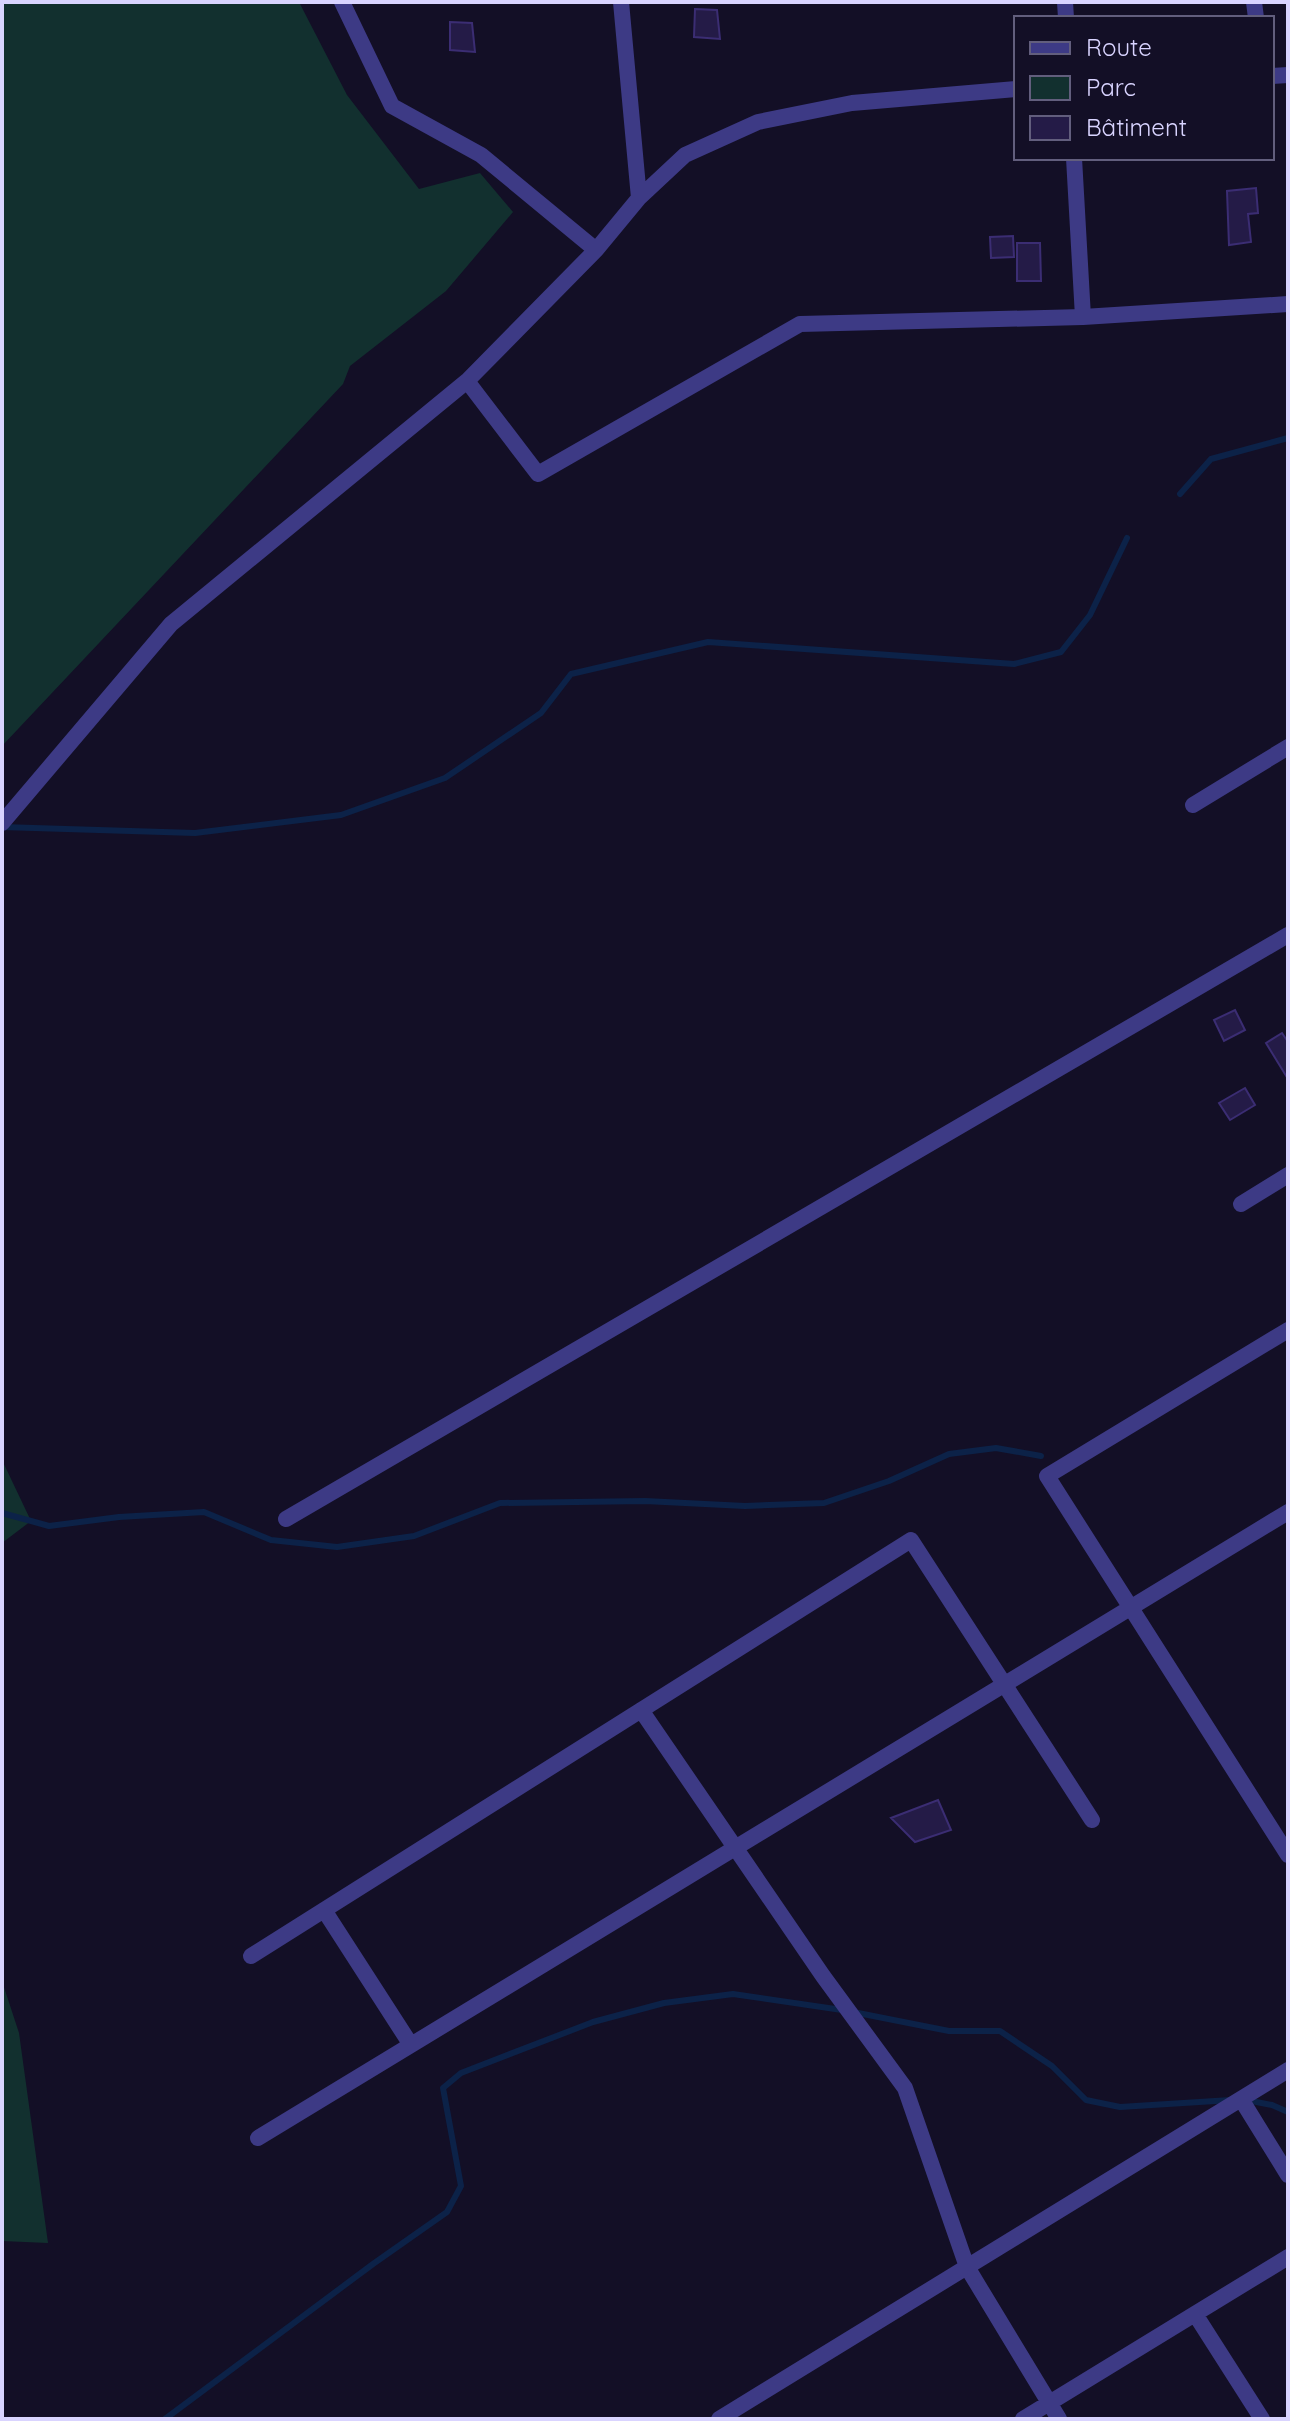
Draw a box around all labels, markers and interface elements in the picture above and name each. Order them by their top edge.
legend [1014,16,1274,160]
text: Route [1086,32,1152,62]
text: Parc [1086,72,1136,102]
text: Bâtiment [1086,112,1187,142]

